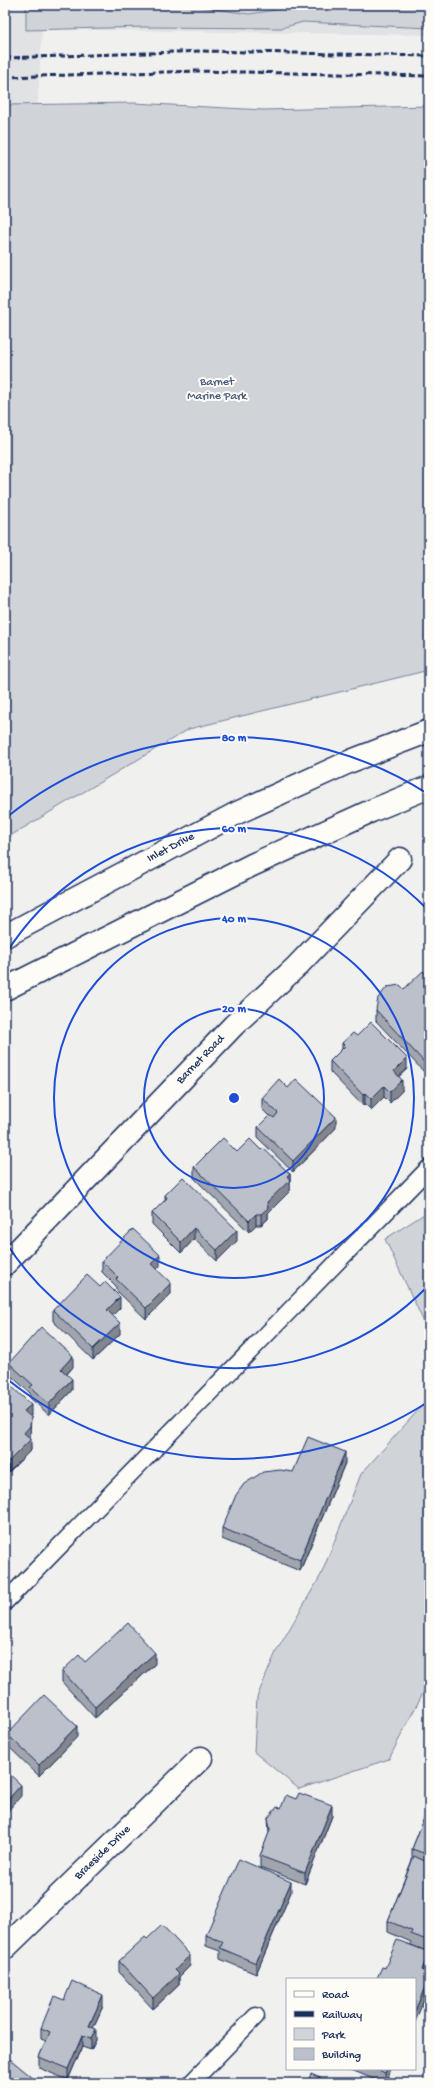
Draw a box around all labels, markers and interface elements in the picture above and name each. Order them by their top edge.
park label: Barnet Marine Park [187,376,248,404]
text: 80 m [222,732,247,746]
text: 60 m [222,823,247,837]
street label: Inlet Drive [145,829,198,866]
text: 40 m [221,913,246,927]
text: 20 m [222,1003,247,1017]
street label: Barnet Road [173,1032,229,1088]
centre of rings [227,1091,241,1105]
street label: Braeside Drive [71,1822,135,1884]
legend [286,1978,416,2070]
text: Road [322,1989,349,2003]
text: Railway [322,2009,362,2023]
text: Park [321,2029,347,2043]
text: Building [321,2049,361,2063]

